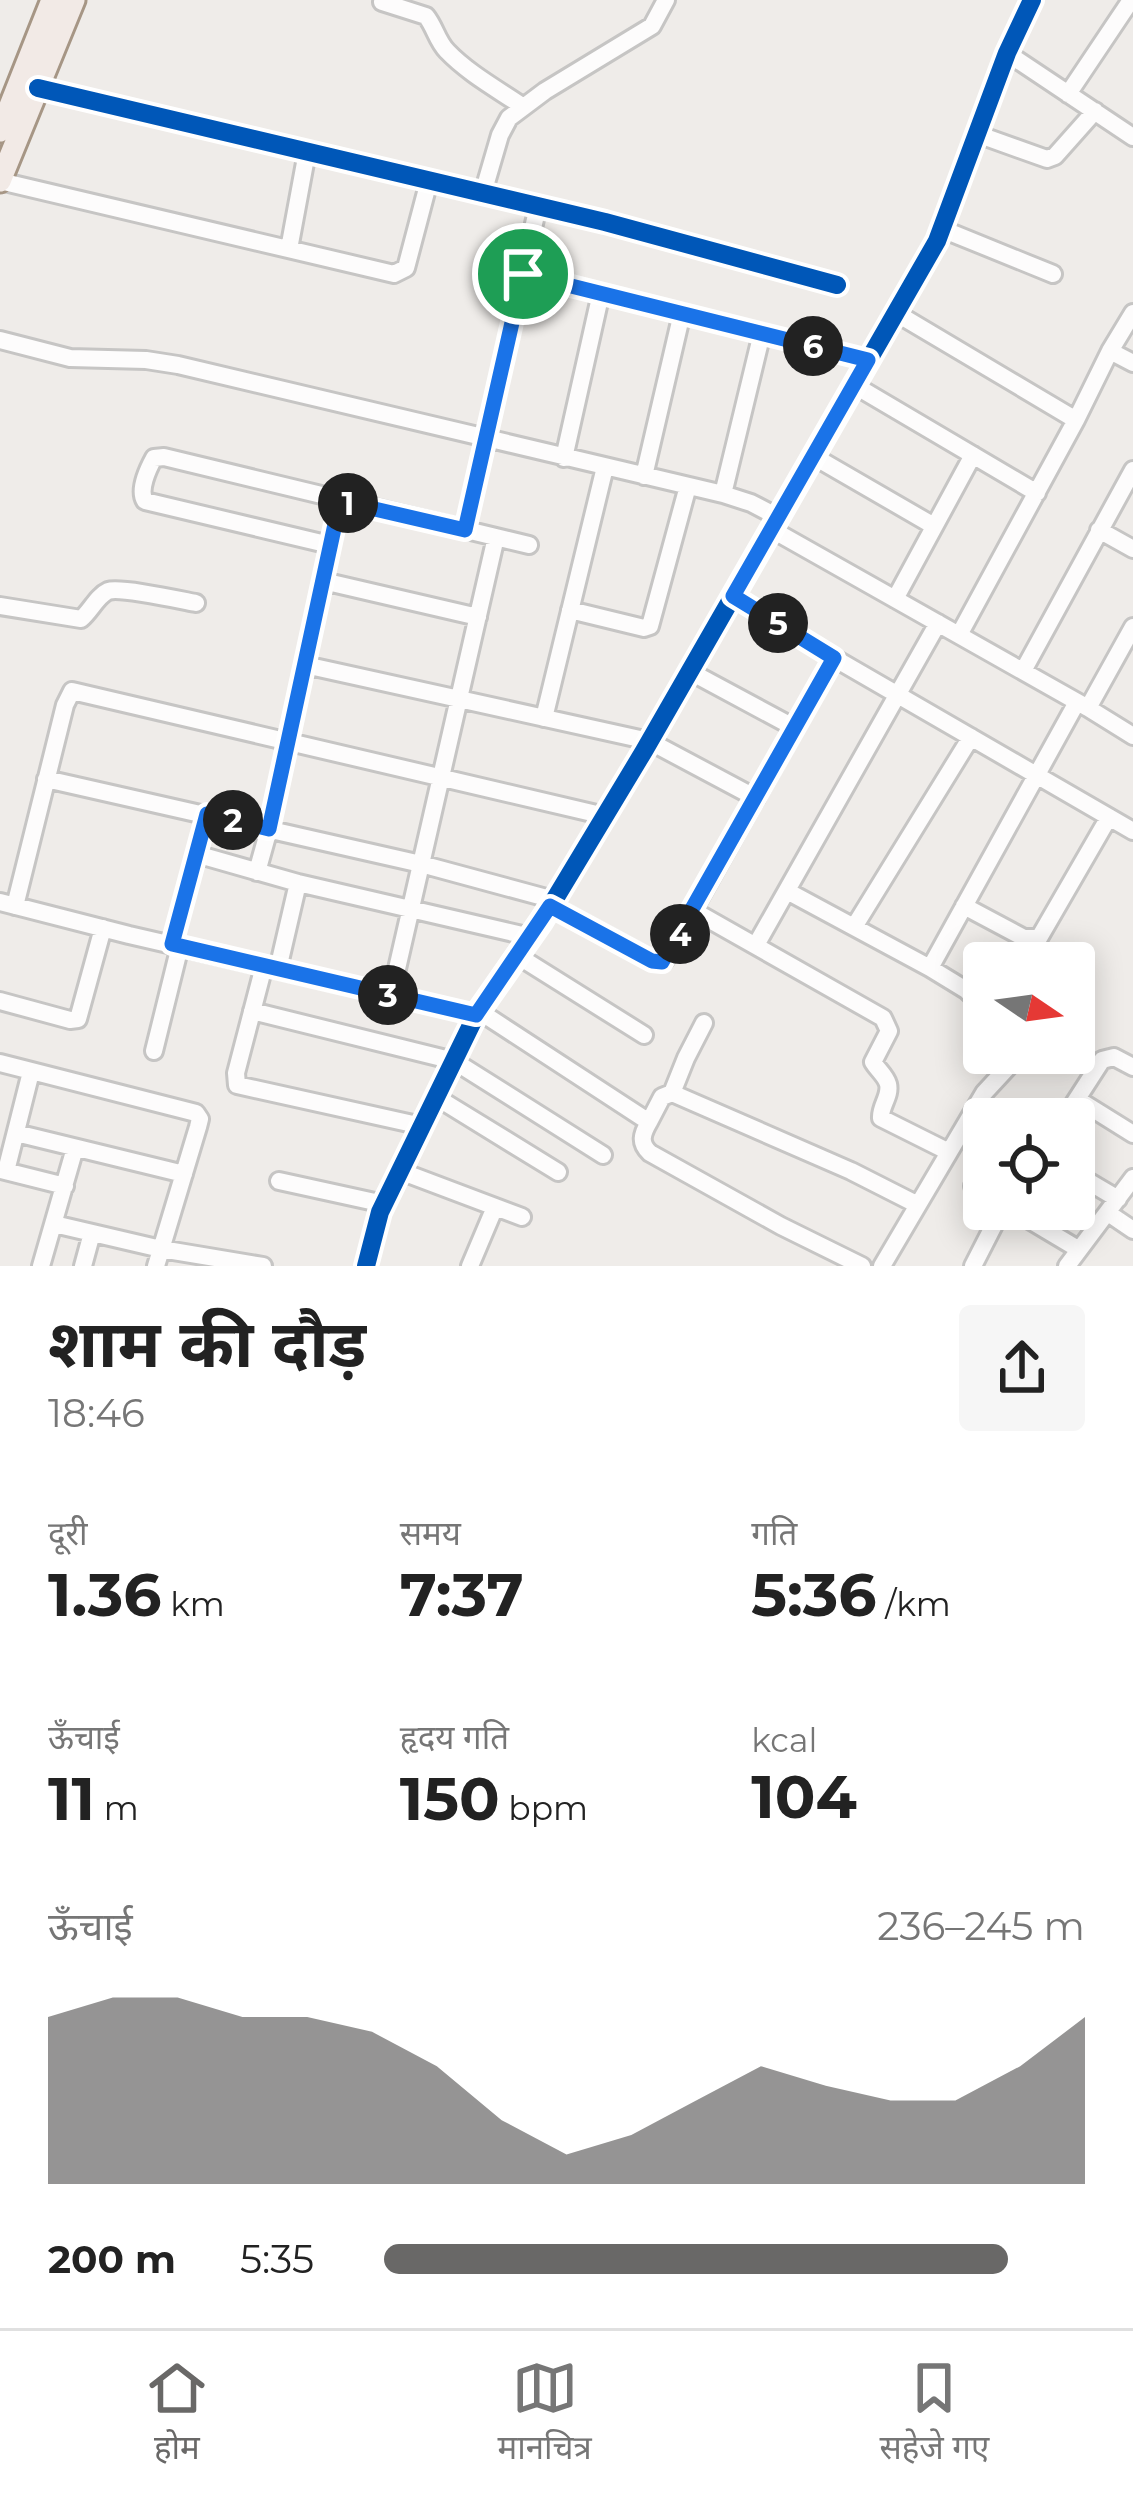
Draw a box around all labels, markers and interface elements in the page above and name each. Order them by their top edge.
pin [472,223,574,325]
icon: arrive [490,241,556,307]
pin: 6 [783,316,843,376]
text: 6 [802,326,824,366]
pin: 1 [318,473,378,533]
text: 1 [342,483,354,523]
pin: 5 [748,593,808,653]
text: 5 [768,603,788,643]
pin: 2 [203,790,263,850]
text: 2 [223,800,243,840]
pin: 4 [650,904,710,964]
text: 4 [669,914,691,954]
north arrow [963,942,1095,1074]
map controls [963,942,1095,1230]
pin: 3 [358,965,418,1025]
text: 3 [378,975,398,1015]
button: locate [963,1098,1095,1230]
text: शाम की दौड़ [48,1303,366,1384]
button: share [959,1305,1085,1431]
text: 18:46 [48,1389,145,1437]
text: दूरी [48,1513,88,1553]
text: समय [400,1513,461,1553]
text: गति [751,1513,797,1553]
text: 1.36 [48,1558,162,1631]
text: 7:37 [400,1558,524,1631]
text: 5:36 [751,1558,877,1631]
text: km [162,1584,225,1624]
text: /km [877,1584,951,1624]
text: ऊँचाई [48,1717,120,1757]
text: हृदय गति [400,1717,509,1757]
text: kcal [751,1720,817,1760]
text: 104 [751,1760,857,1833]
text: 11 [48,1762,95,1835]
text: 150 [400,1762,500,1835]
text: m [95,1788,139,1828]
text: bpm [500,1788,588,1828]
text: ऊँचाई [48,1902,133,1950]
text: 236–245 m [877,1902,1085,1950]
text: 200 m [48,2235,176,2283]
text: 5:35 [240,2235,314,2283]
tab: होम [144,2355,210,2472]
tab: मानचित्र [497,2355,592,2472]
tab: सहेजे गए [879,2355,989,2472]

